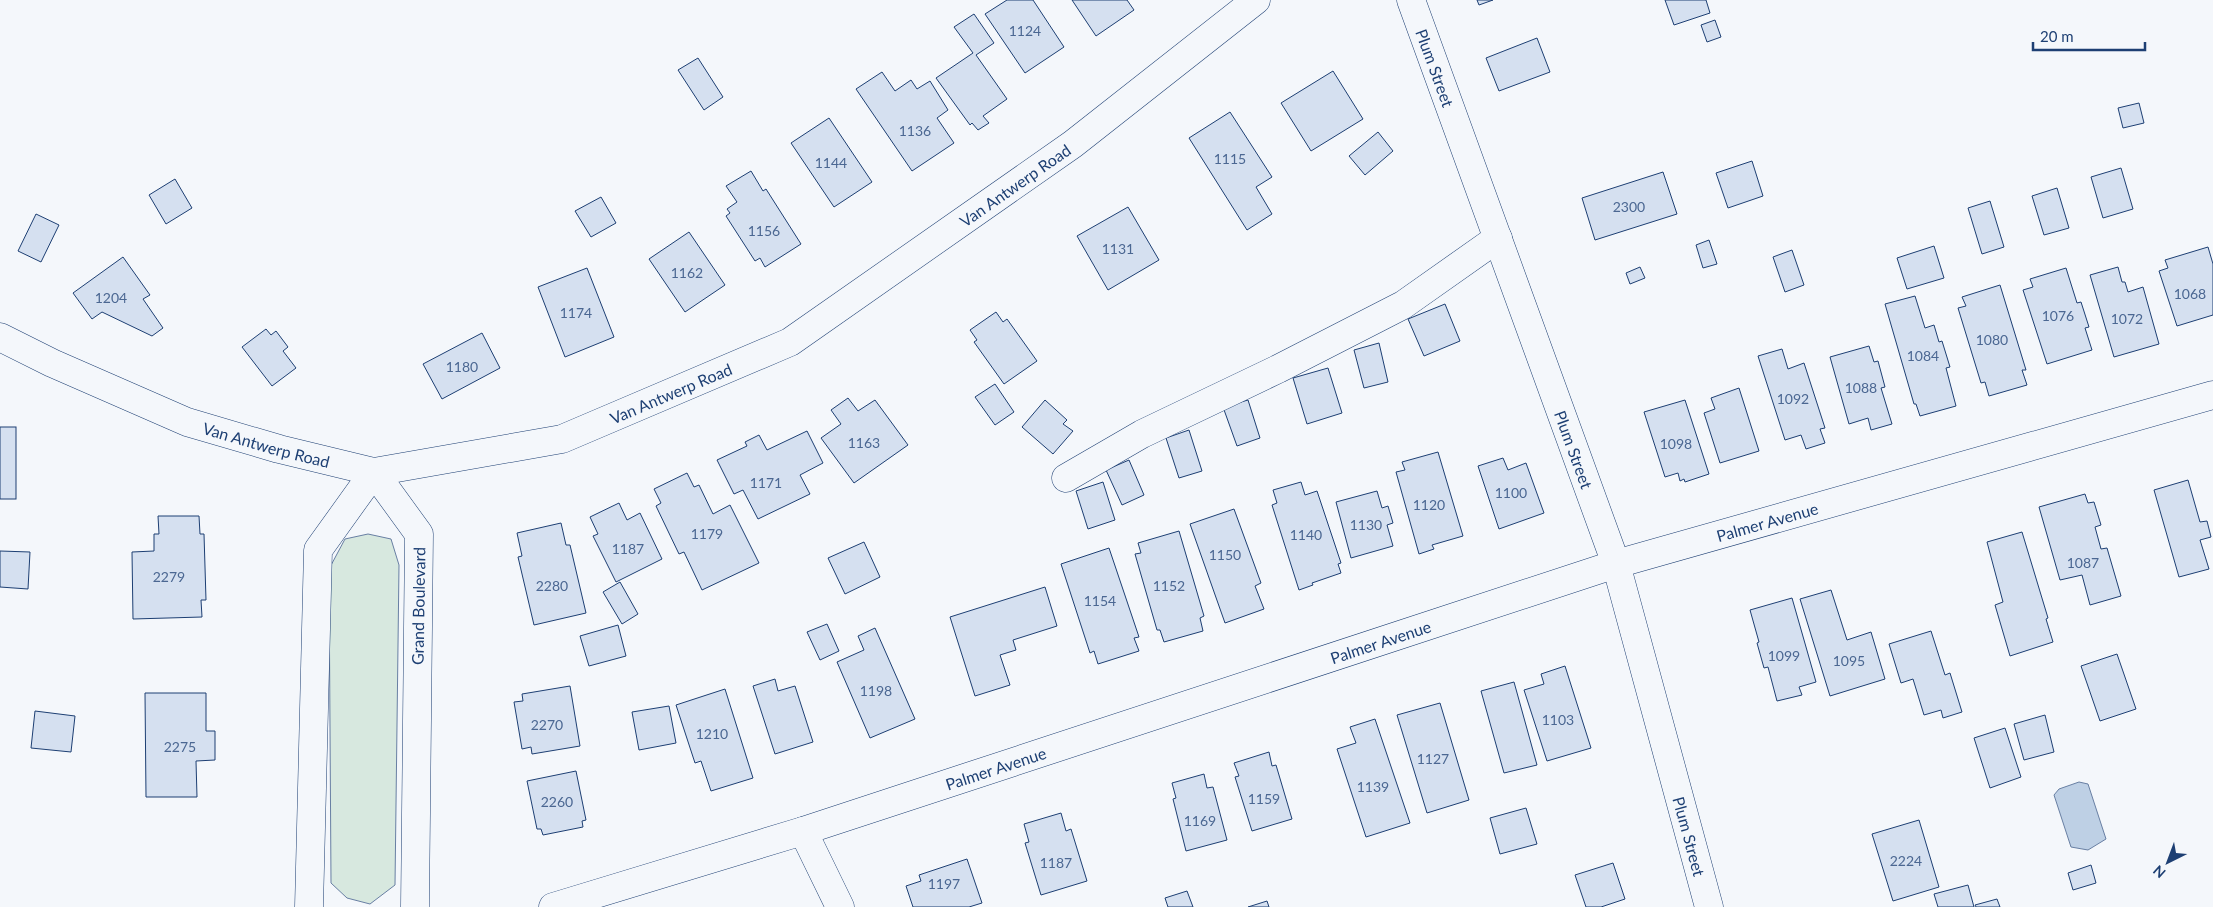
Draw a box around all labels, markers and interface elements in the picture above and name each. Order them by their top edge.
scale bar [2033,20,2146,52]
house number: 1124 [1009,22,1041,39]
street label: Plum Street [1413,26,1459,110]
text: 20 m [2040,27,2074,45]
house number: 1136 [899,122,931,139]
street label: Van Antwerp Road [956,139,1074,230]
house number: 1115 [1214,150,1246,167]
house number: 1144 [815,154,847,171]
house number: 2300 [1613,198,1645,215]
house number: 1156 [748,222,780,239]
house number: 1131 [1102,240,1134,257]
house number: 1162 [671,264,703,281]
house number: 1068 [2174,285,2206,302]
house number: 1204 [95,289,127,306]
house number: 1174 [560,304,592,321]
house number: 1076 [2042,307,2074,324]
house number: 1072 [2111,310,2143,327]
house number: 1080 [1976,331,2008,348]
house number: 1084 [1907,347,1939,364]
house number: 1180 [446,358,478,375]
street label: Van Antwerp Road [607,358,735,427]
house number: 1088 [1845,379,1877,396]
house number: 1092 [1777,390,1809,407]
street label: Plum Street [1551,408,1597,491]
street label: Van Antwerp Road [201,418,332,470]
house number: 1163 [848,434,880,451]
house number: 1098 [1660,435,1692,452]
house number: 1171 [750,474,782,491]
house number: 1100 [1495,484,1527,501]
house number: 1120 [1413,496,1445,513]
street label: Palmer Avenue [1714,498,1820,545]
house number: 1130 [1350,516,1382,533]
house number: 1179 [691,525,723,542]
house number: 1140 [1290,526,1322,543]
house number: 1187 [612,540,644,557]
house number: 1150 [1209,546,1241,563]
street label: Grand Boulevard [407,547,429,665]
house number: 1087 [2067,554,2099,571]
house number: 2279 [153,568,185,585]
house number: 2280 [536,577,568,594]
house number: 1152 [1153,577,1185,594]
house number: 1154 [1084,592,1116,609]
street label: Palmer Avenue [1328,616,1433,667]
house number: 1099 [1768,647,1800,664]
house number: 1095 [1833,652,1865,669]
house number: 1198 [860,682,892,699]
house number: 1103 [1542,711,1574,728]
house number: 2270 [531,716,563,733]
house number: 1210 [696,725,728,742]
house number: 2275 [164,738,196,755]
street label: Palmer Avenue [943,742,1048,793]
house number: 1127 [1417,750,1449,767]
house number: 1139 [1357,778,1389,795]
house number: 1159 [1248,790,1280,807]
house number: 2260 [541,793,573,810]
street label: Plum Street [1670,794,1710,878]
house number: 1169 [1184,812,1216,829]
north arrow [2143,837,2193,887]
house number: 2224 [1890,852,1922,869]
house number: 1187 [1040,854,1072,871]
text: N [2149,862,2169,882]
house number: 1197 [928,875,960,892]

